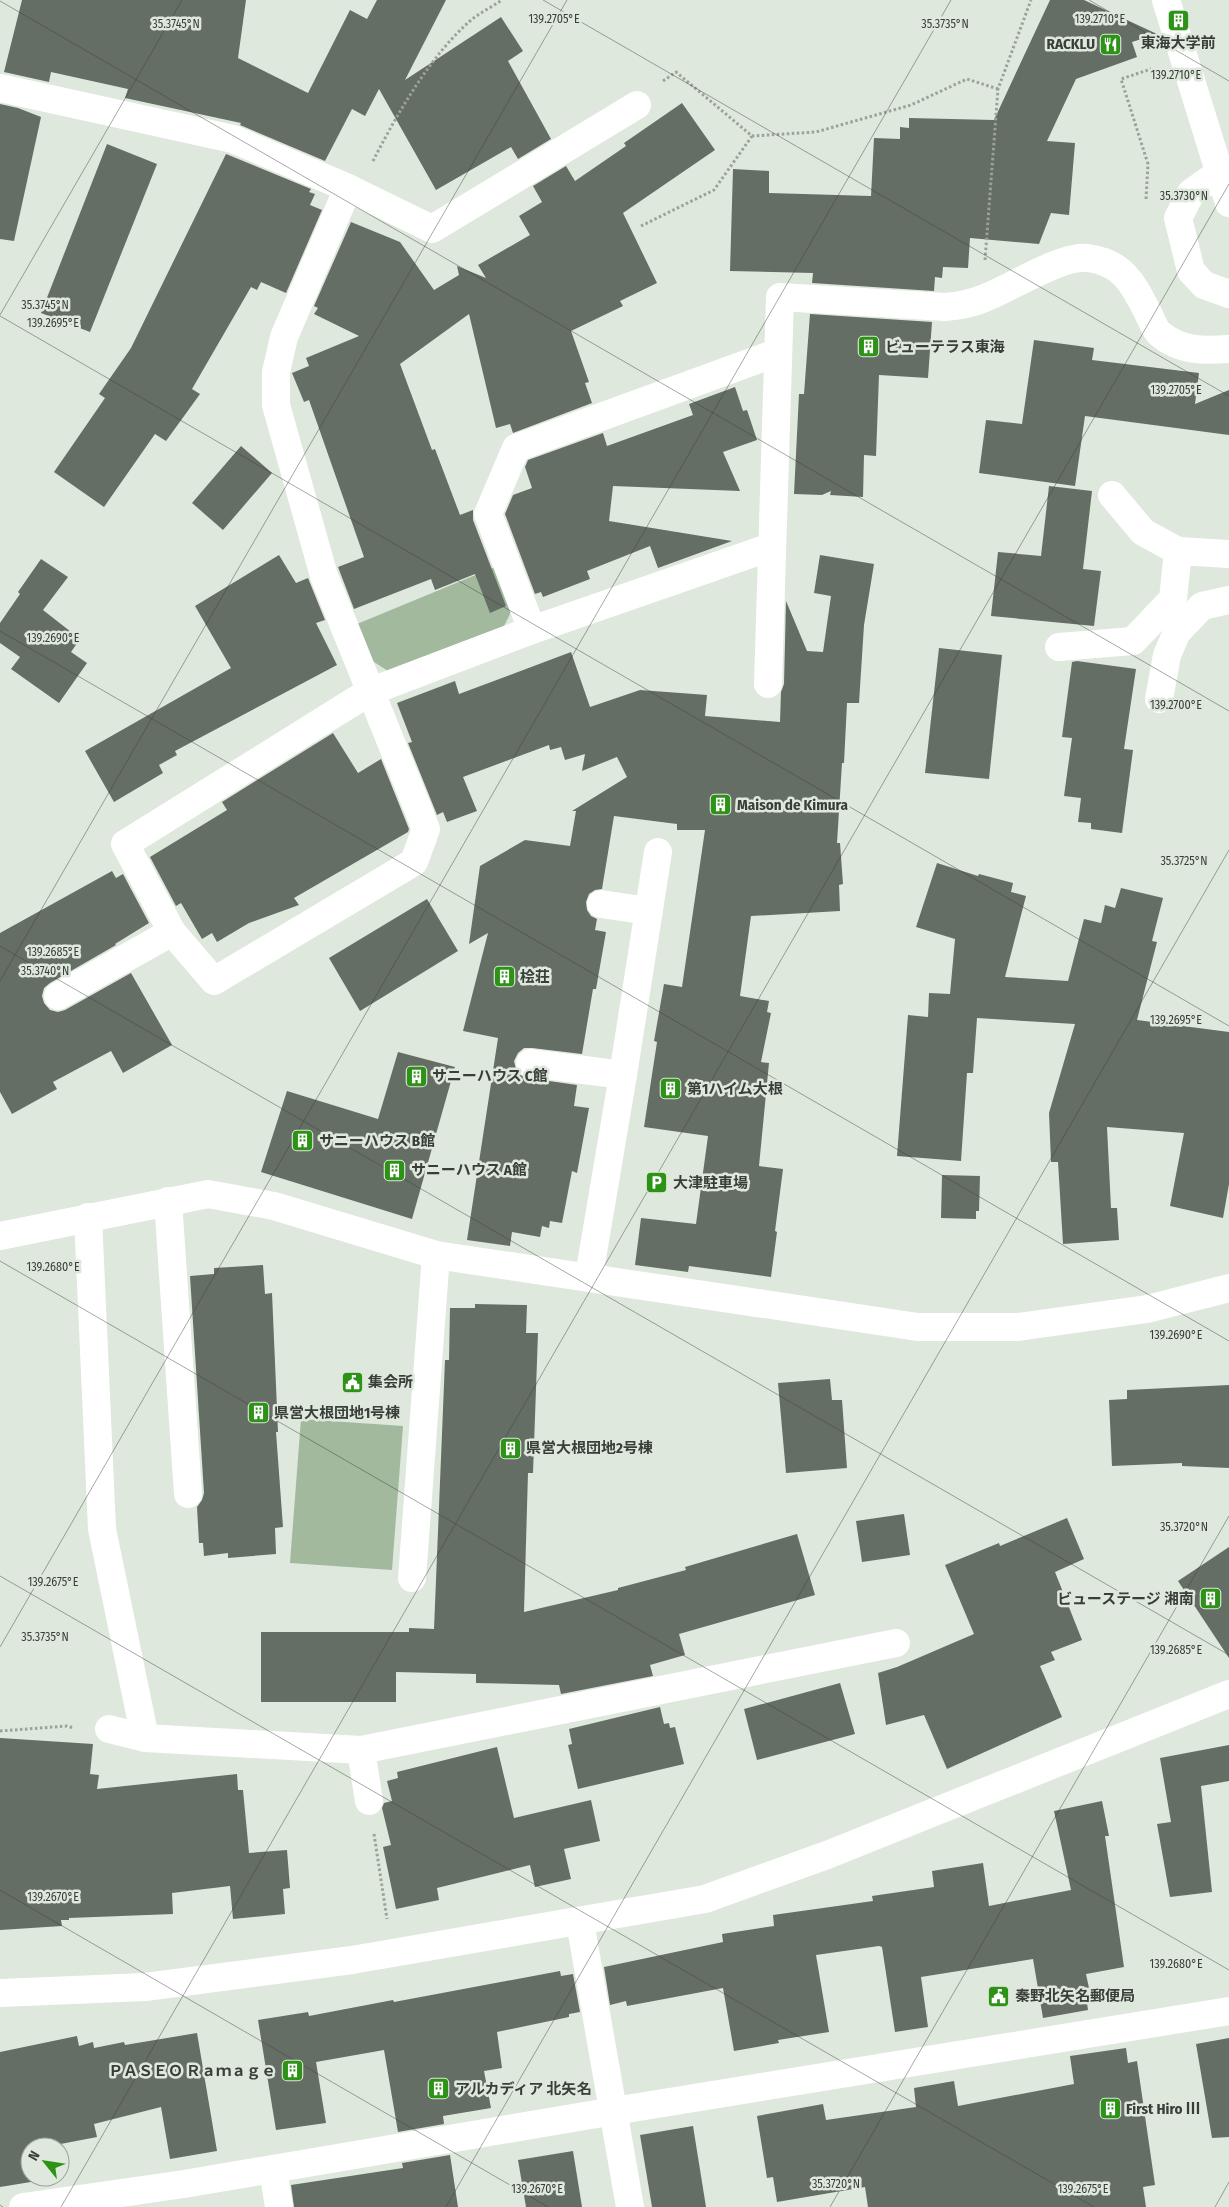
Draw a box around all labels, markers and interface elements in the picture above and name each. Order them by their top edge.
building icon: 東海大学前 [1166,8,1190,32]
text: 139.2705°E [528,12,580,26]
text: 139.2710°E [1075,12,1126,26]
text: 35.3745°N [152,17,200,31]
text: 35.3735°N [921,17,969,31]
restaurant icon: RACKLU [1099,32,1123,56]
place label: 東海大学前 [1140,34,1216,52]
place label: RACKLU [1047,35,1095,53]
text: 139.2710°E [1151,68,1202,82]
text: 35.3730°N [1160,189,1208,203]
text: 35.3745°N [21,298,69,312]
text: 139.2695°E [27,316,79,330]
building icon: ビューテラス東海 [857,335,881,359]
place label: ビューテラス東海 [885,338,1005,356]
text: 139.2705°E [1150,383,1202,397]
text: 139.2690°E [27,631,80,645]
text: 139.2700°E [1150,698,1202,712]
building icon: Maison de Kimura [709,793,733,817]
place label: Maison de Kimura [737,796,848,814]
text: 35.3725°N [1160,854,1208,868]
text: 139.2685°E [27,945,79,959]
text: 35.3740°N [21,964,69,978]
building icon: 桧荘 [492,965,516,989]
place label: 桧荘 [520,968,550,986]
text: 139.2695°E [1150,1013,1202,1027]
building icon: サニーハウス C館 [404,1064,428,1088]
place label: サニーハウス C館 [432,1067,548,1085]
building icon: 第1ハイム大根 [659,1077,683,1101]
place label: 第1ハイム大根 [687,1080,783,1098]
building icon: サニーハウス B館 [291,1129,315,1153]
place label: サニーハウス B館 [319,1132,435,1150]
building icon: サニーハウス A館 [383,1158,407,1182]
place label: サニーハウス A館 [411,1161,527,1179]
parking icon: 大津駐車場 [645,1171,669,1195]
place label: 大津駐車場 [673,1174,748,1192]
text: 139.2680°E [26,1260,80,1274]
text: 139.2690°E [1150,1328,1203,1342]
public building icon: 集会所 [340,1370,364,1394]
place label: 集会所 [367,1373,413,1391]
building icon: 県営大根団地1号棟 [246,1401,270,1425]
place label: 県営大根団地1号棟 [274,1404,400,1422]
building icon: 県営大根団地2号棟 [498,1436,522,1460]
place label: 県営大根団地2号棟 [526,1439,653,1457]
text: 35.3720°N [1160,1520,1208,1534]
text: 139.2675°E [28,1575,79,1589]
building icon: ビューステージ 湘南 [1198,1587,1222,1611]
place label: ビューステージ 湘南 [1057,1590,1194,1608]
text: 35.3735°N [21,1630,69,1644]
text: 139.2685°E [1150,1643,1202,1657]
text: 139.2670°E [27,1890,79,1904]
text: 139.2680°E [1149,1957,1203,1971]
public building icon: 秦野北矢名郵便局 [987,1984,1011,2008]
place label: 秦野北矢名郵便局 [1015,1987,1135,2005]
building icon: ＰＡＳＥＯ Ｒａｍａｇｅ [280,2059,304,2083]
place label: ＰＡＳＥＯ Ｒａｍａｇｅ [108,2062,276,2080]
building icon: アルカディア 北矢名 [427,2077,451,2101]
place label: アルカディア 北矢名 [455,2080,591,2098]
building icon: First Hiro Ⅲ [1098,2097,1122,2121]
place label: First Hiro Ⅲ [1126,2100,1201,2118]
north arrow [20,2137,70,2187]
text: N [25,2148,44,2164]
text: 35.3720°N [812,2177,860,2191]
text: 139.2670°E [511,2182,563,2196]
text: 139.2675°E [1058,2182,1109,2196]

